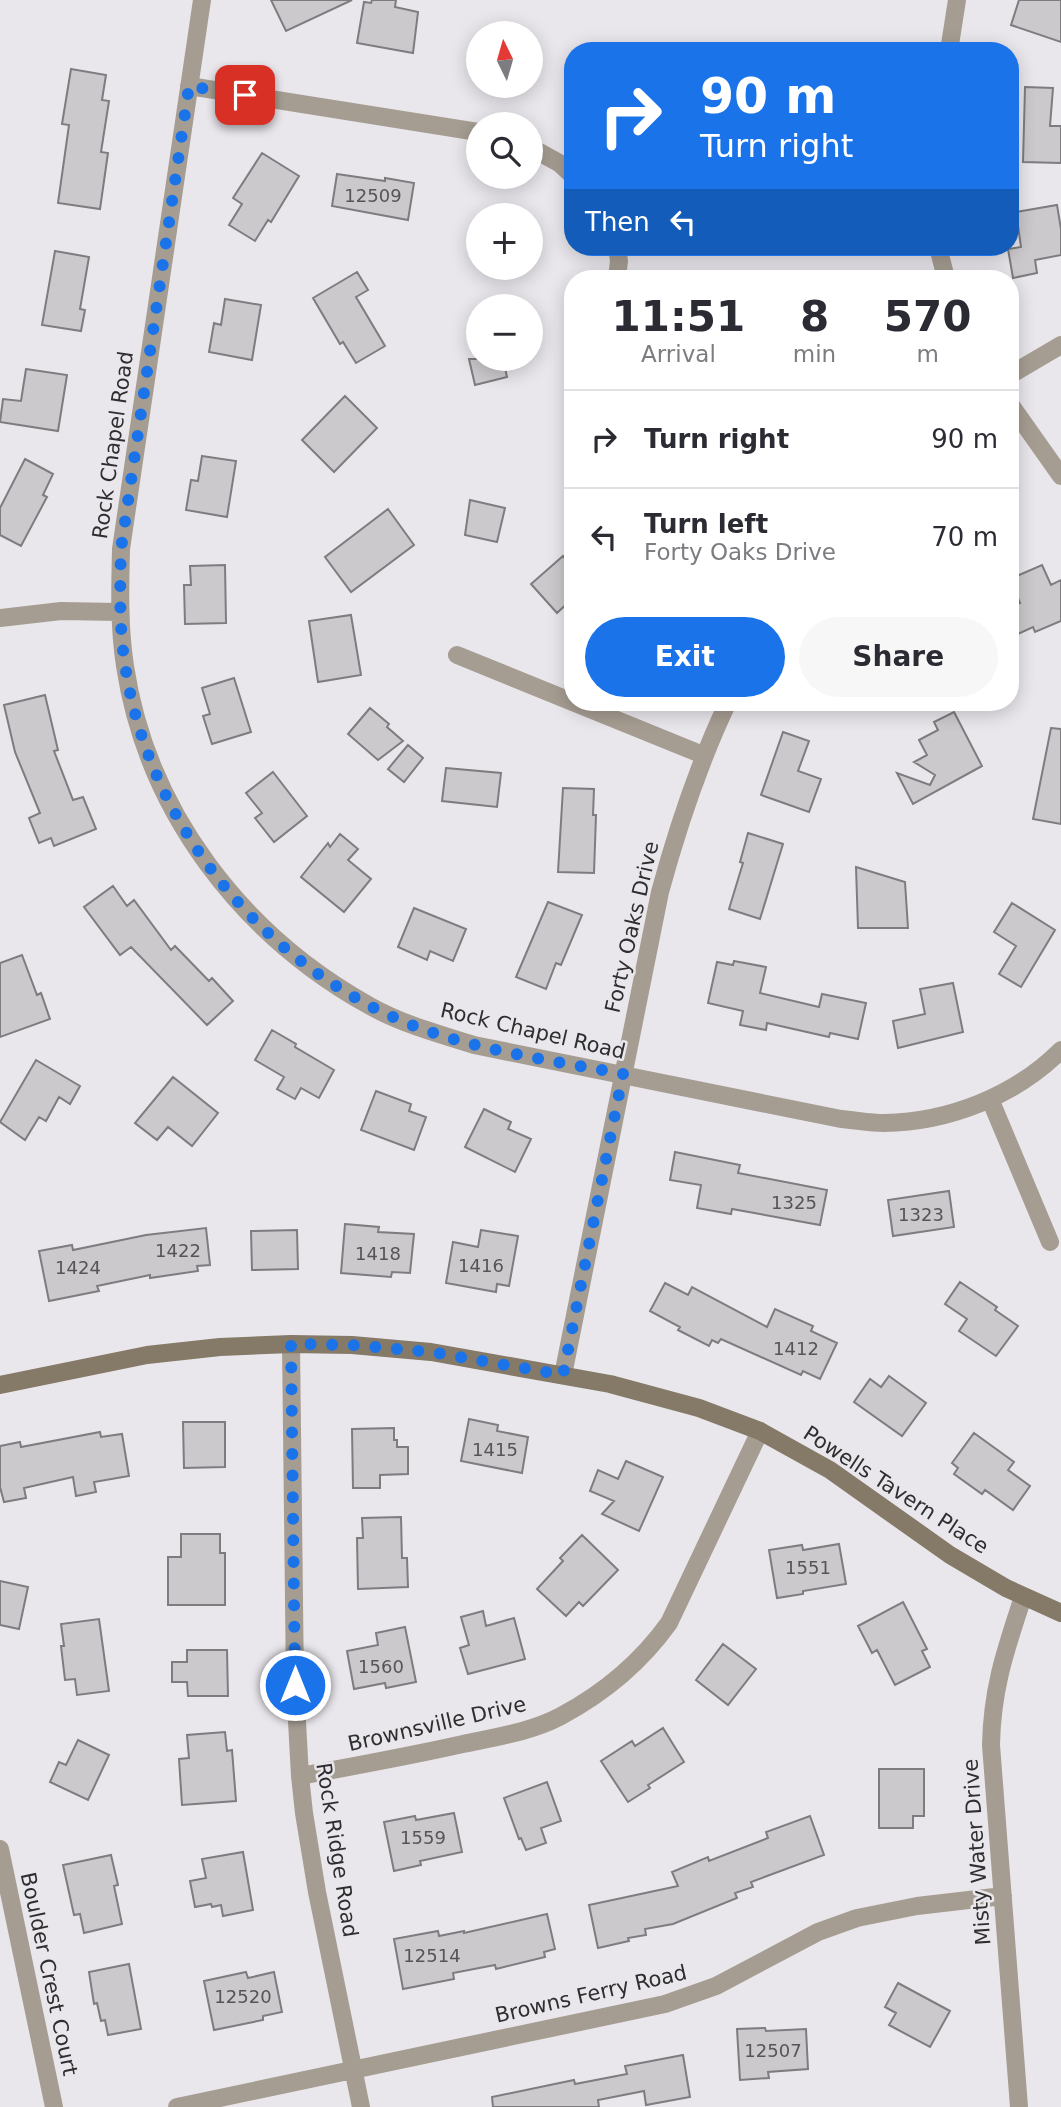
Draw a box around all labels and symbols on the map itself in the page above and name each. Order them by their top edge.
north arrow [466,21,542,98]
pin [215,65,275,125]
house number: 12509 [344,185,402,206]
street label: Rock Chapel Road [88,350,138,540]
street label: Forty Oaks Drive [601,839,663,1015]
street label: Rock Chapel Road [438,998,628,1064]
house number: 1325 [771,1192,817,1213]
house number: 1323 [898,1204,944,1225]
house number: 1422 [155,1240,201,1261]
house number: 1418 [355,1243,401,1264]
house number: 1416 [458,1255,504,1276]
house number: 1424 [55,1257,101,1278]
house number: 1412 [773,1338,819,1359]
street label: Powells Tavern Place [799,1421,993,1559]
house number: 1415 [472,1439,518,1460]
house number: 1551 [785,1557,831,1578]
position arrow [258,1648,332,1722]
house number: 1560 [358,1656,404,1677]
street label: Brownsville Drive [345,1692,529,1756]
street label: Misty Water Drive [959,1758,995,1946]
street label: Rock Ridge Road [311,1761,363,1939]
house number: 1559 [400,1827,446,1848]
street label: Boulder Crest Court [16,1870,82,2078]
house number: 12514 [403,1945,461,1966]
street label: Browns Ferry Road [493,1960,689,2028]
house number: 12520 [214,1986,272,2007]
house number: 12507 [744,2040,802,2061]

